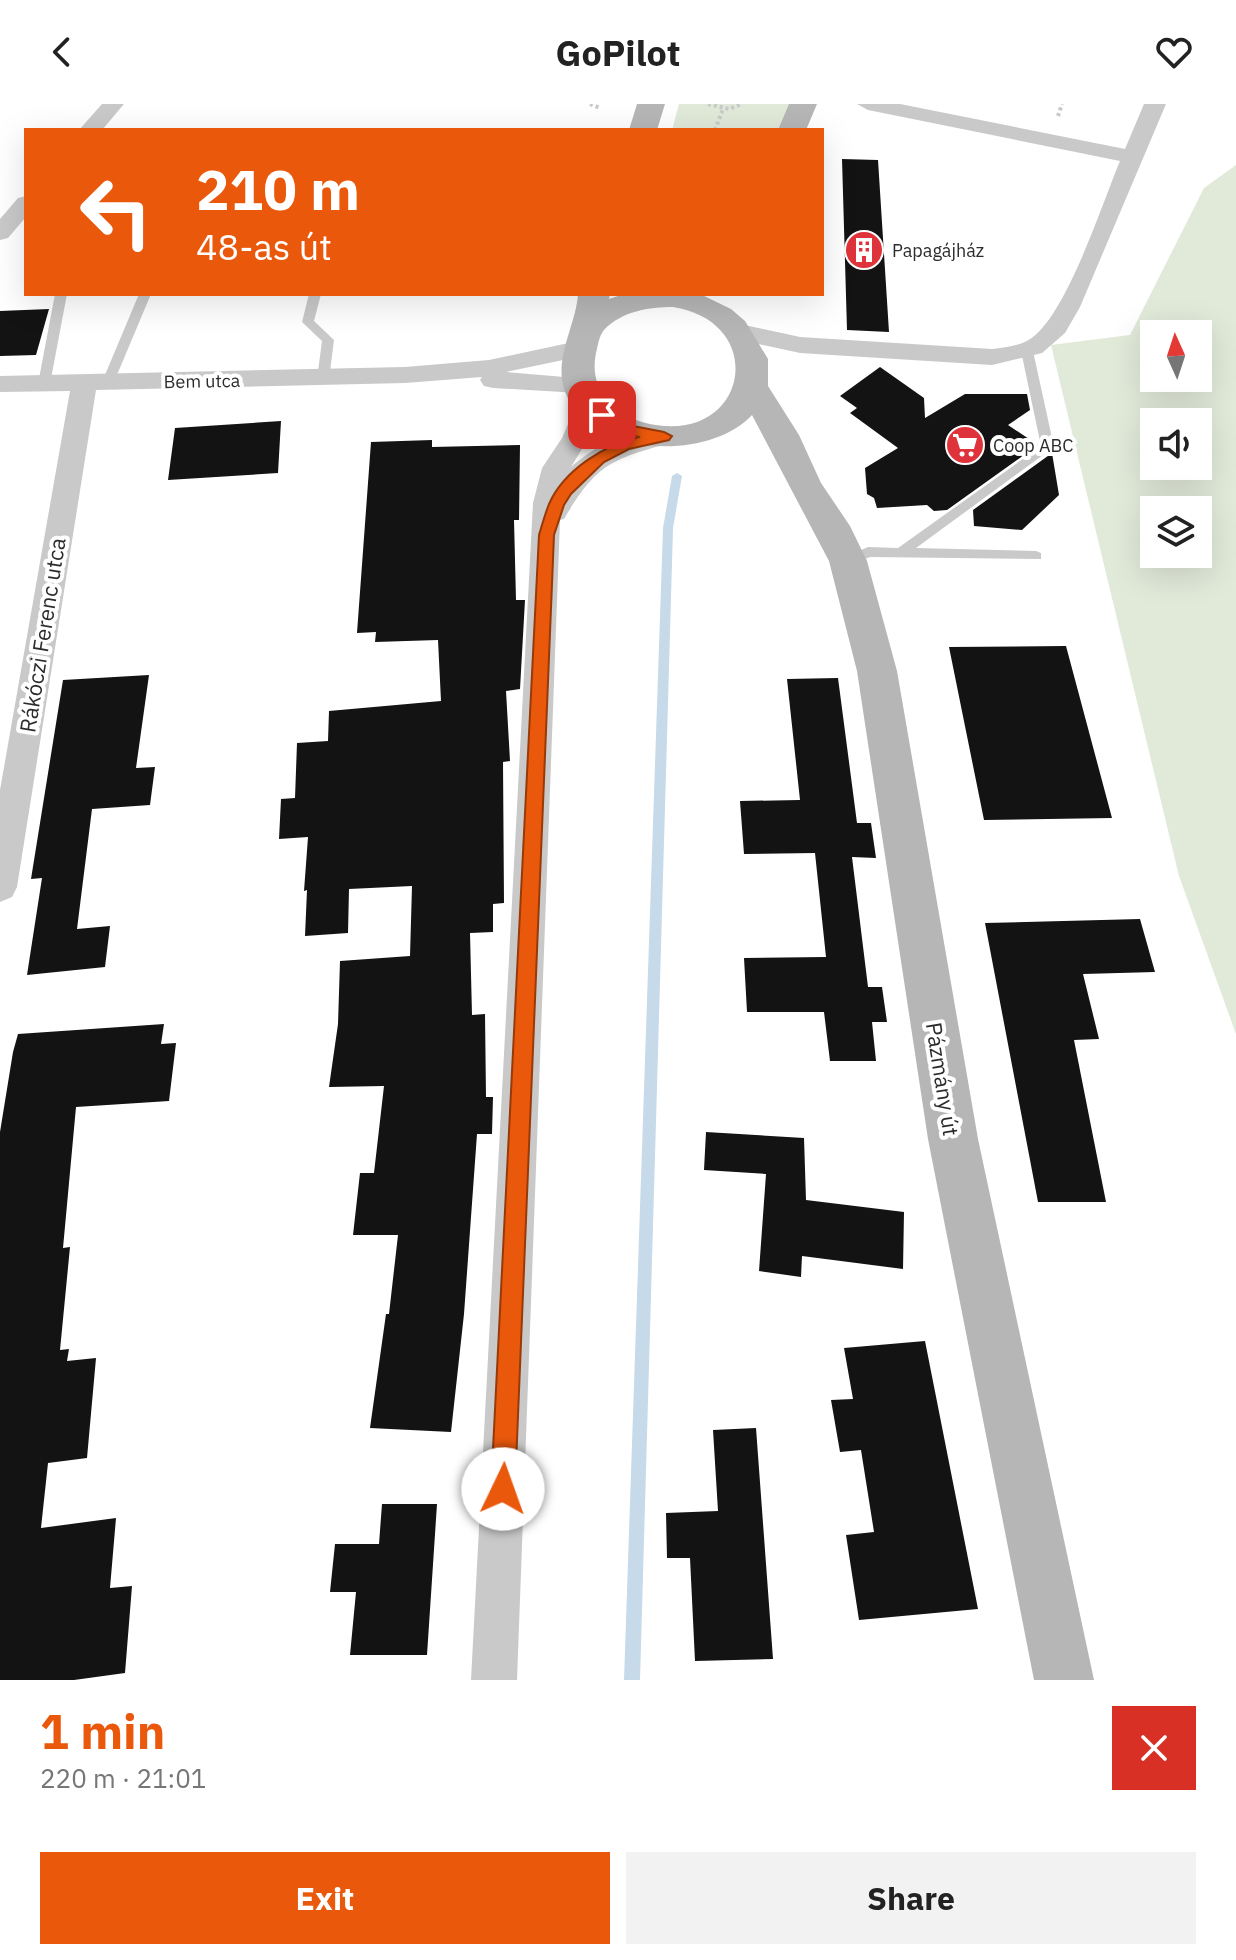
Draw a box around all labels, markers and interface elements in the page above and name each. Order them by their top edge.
text: GoPilot [556,29,680,76]
icon: back [40,30,84,74]
icon: heart [1152,30,1196,74]
text: 210 m [196,153,360,225]
icon: left [64,160,168,264]
text: 48-as út [196,223,332,270]
building icon: Papagájház [843,229,885,271]
place label: Papagájház [892,239,984,262]
north arrow [1140,320,1212,392]
map controls [1140,320,1212,568]
street label: Bem utca [163,369,241,393]
pin [568,381,636,449]
icon: arrive [580,393,624,437]
button: sound [1140,408,1212,480]
supermarket icon: Coop ABC [944,424,986,466]
place label: Coop ABC [993,434,1074,457]
button: layers [1140,496,1212,568]
street label: Rákóczi Ferenc utca [12,535,72,734]
street label: Pázmány út [920,1020,966,1138]
position arrow [461,1447,545,1531]
text: 1 min [40,1700,165,1762]
button: close [1112,1706,1196,1790]
text: 220 m · 21:01 [40,1761,206,1795]
button: Exit [40,1852,610,1944]
button: Share [626,1852,1196,1944]

